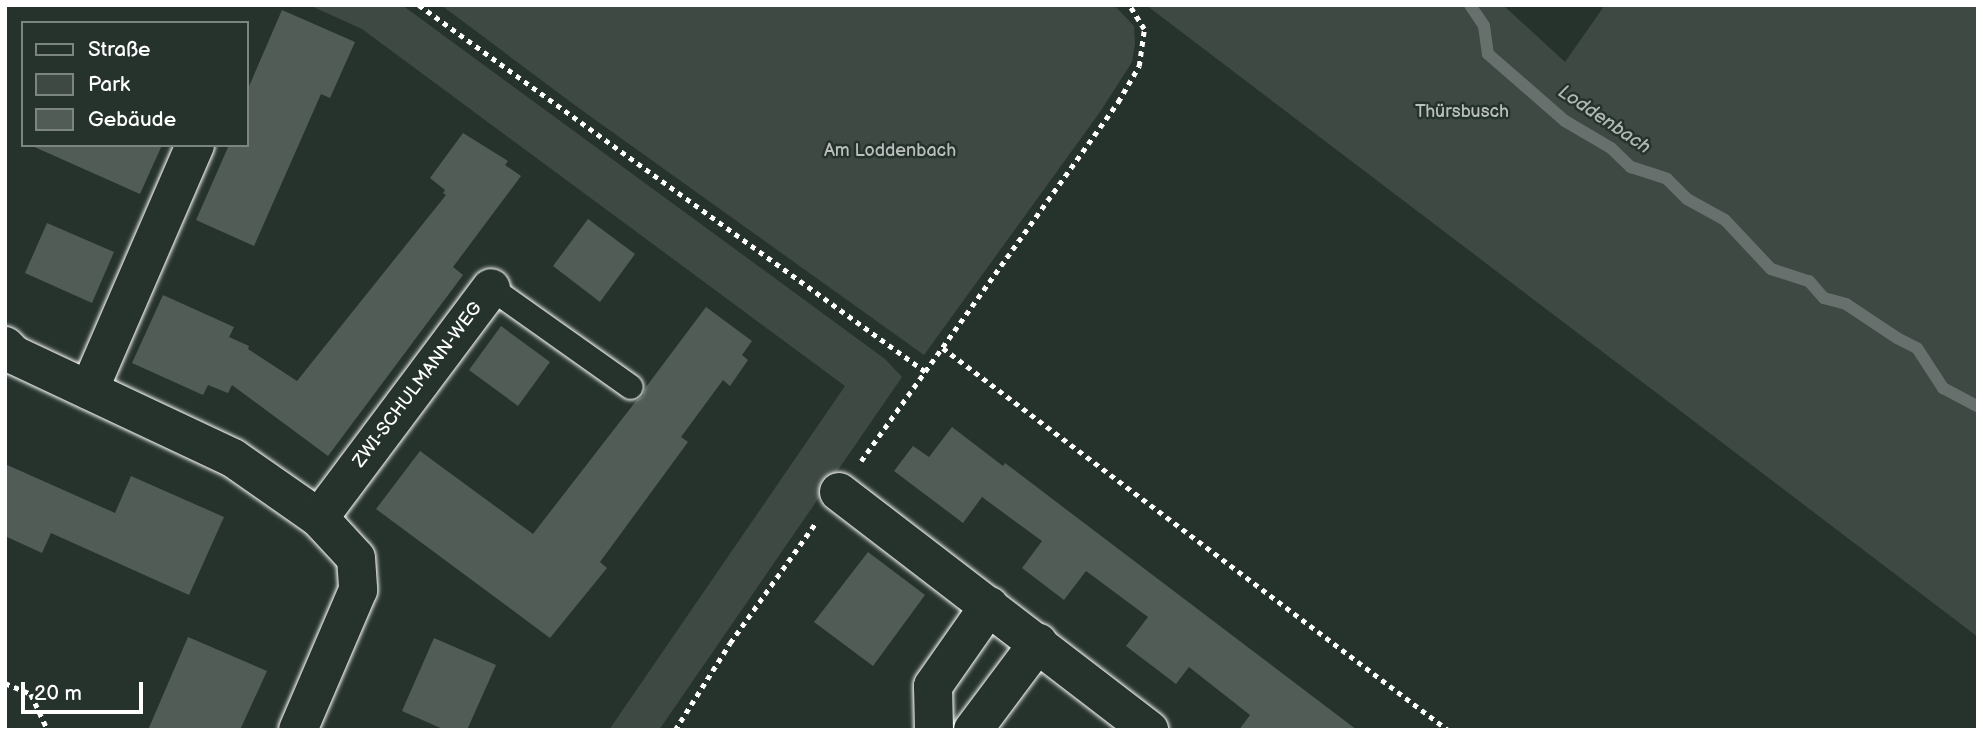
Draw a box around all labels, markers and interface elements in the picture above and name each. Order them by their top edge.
legend [21,21,248,147]
text: Straße [88,37,150,62]
text: Park [88,72,130,97]
water label: Loddenbach [1553,81,1655,159]
park label: Thürsbusch [1415,101,1509,123]
text: Gebäude [88,107,176,132]
park label: Am Loddenbach [824,140,956,162]
street label: ZWI-SCHULMANN-WEG [349,298,487,472]
scale bar [24,668,147,712]
text: 20 m [34,681,82,706]

